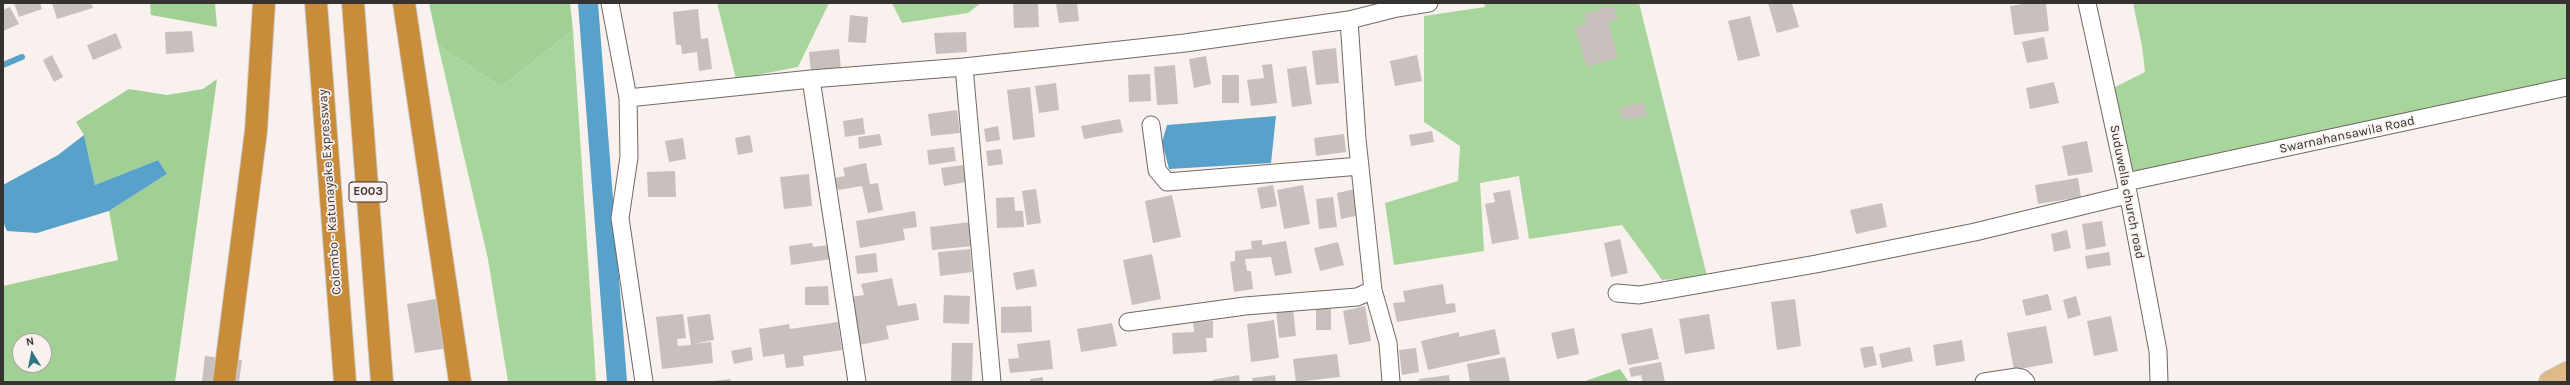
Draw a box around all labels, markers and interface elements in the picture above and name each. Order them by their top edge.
street label: Colombo - Katunayake Expressway [315,89,345,295]
street label: Swarnahansawila Road [2278,113,2416,157]
street label: Suduwella church road [2106,124,2148,260]
road number: E003 [349,182,387,202]
north arrow [12,333,52,373]
text: N [25,335,35,349]

